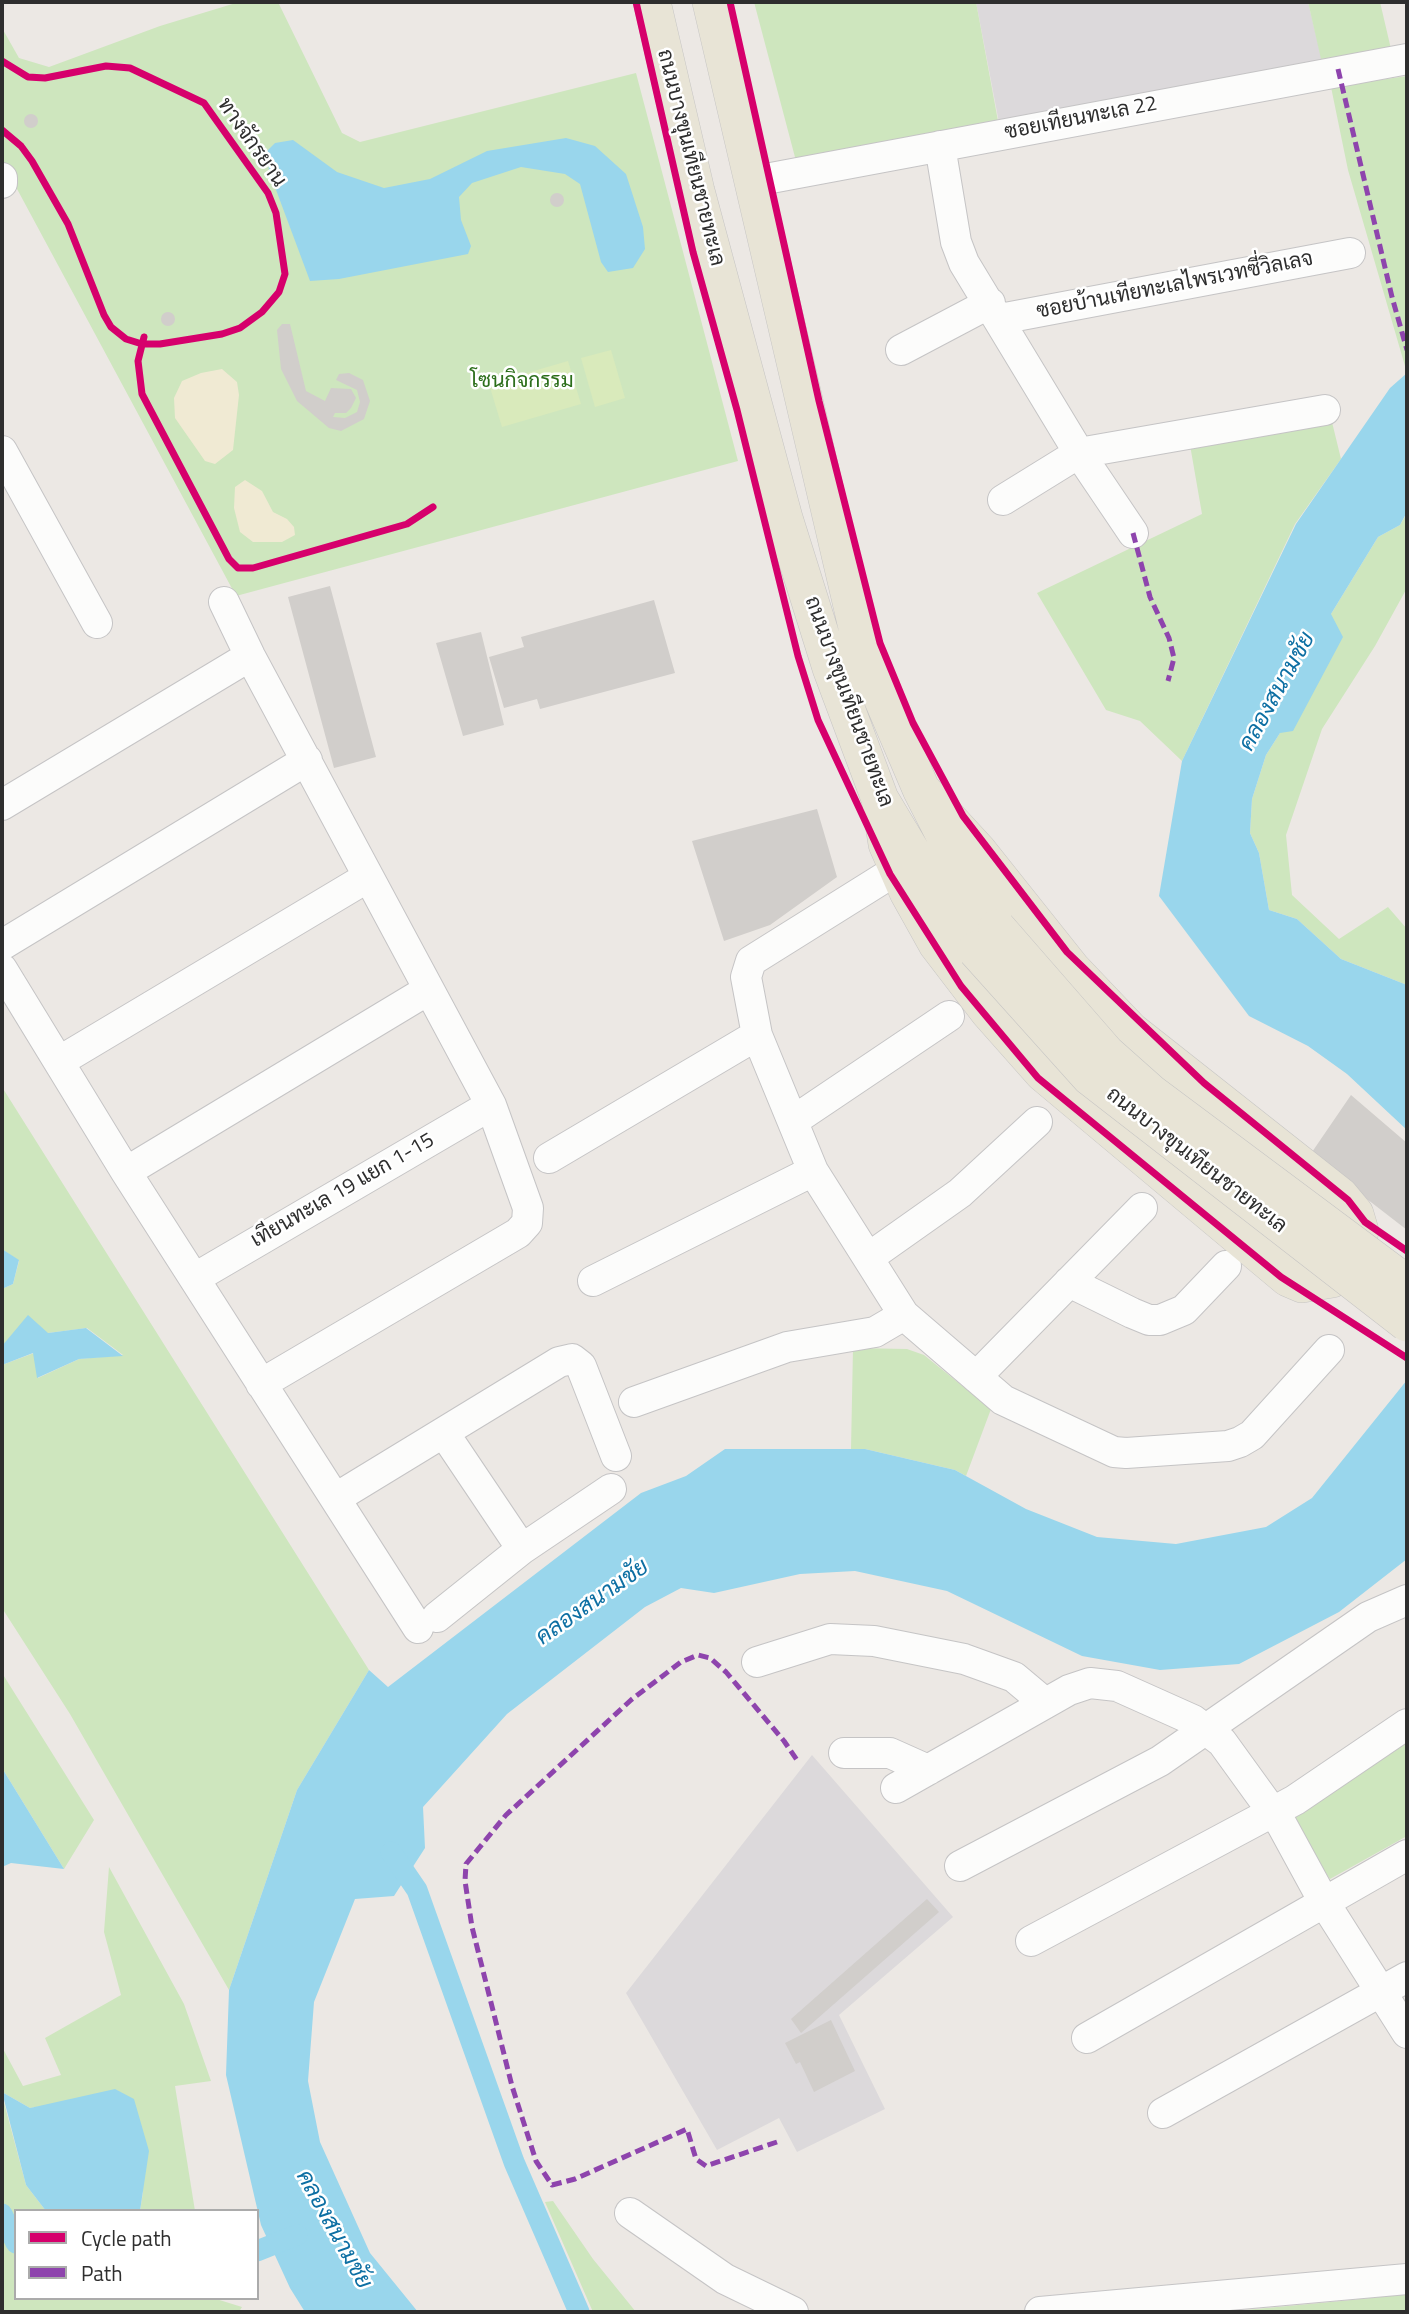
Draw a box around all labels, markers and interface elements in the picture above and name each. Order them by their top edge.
street label: ถนนบางขุนเทียนชายทะเล [651,47,729,269]
street label: ซอยเทียนทะเล 22 [1003,92,1159,146]
street label: ทางจักรยาน [211,94,291,192]
street label: ซอยบ้านเทียทะเลไพรเวทซี่วิลเลจ [1035,247,1315,325]
park label: โซนกิจกรรม [470,369,574,395]
street label: ถนนบางขุนเทียนชายทะเล [798,593,898,811]
water label: คลองสนามชัย [1234,628,1322,756]
street label: ถนนบางขุนเทียนชายทะเล [1101,1083,1291,1239]
street label: เทียนทะเล 19 แยก 1-15 [247,1128,439,1254]
water label: คลองสนามชัย [531,1554,655,1652]
water label: คลองสนามชัย [289,2166,377,2294]
legend [14,2209,259,2300]
text: Cycle path [81,2222,172,2254]
text: Path [81,2257,123,2289]

